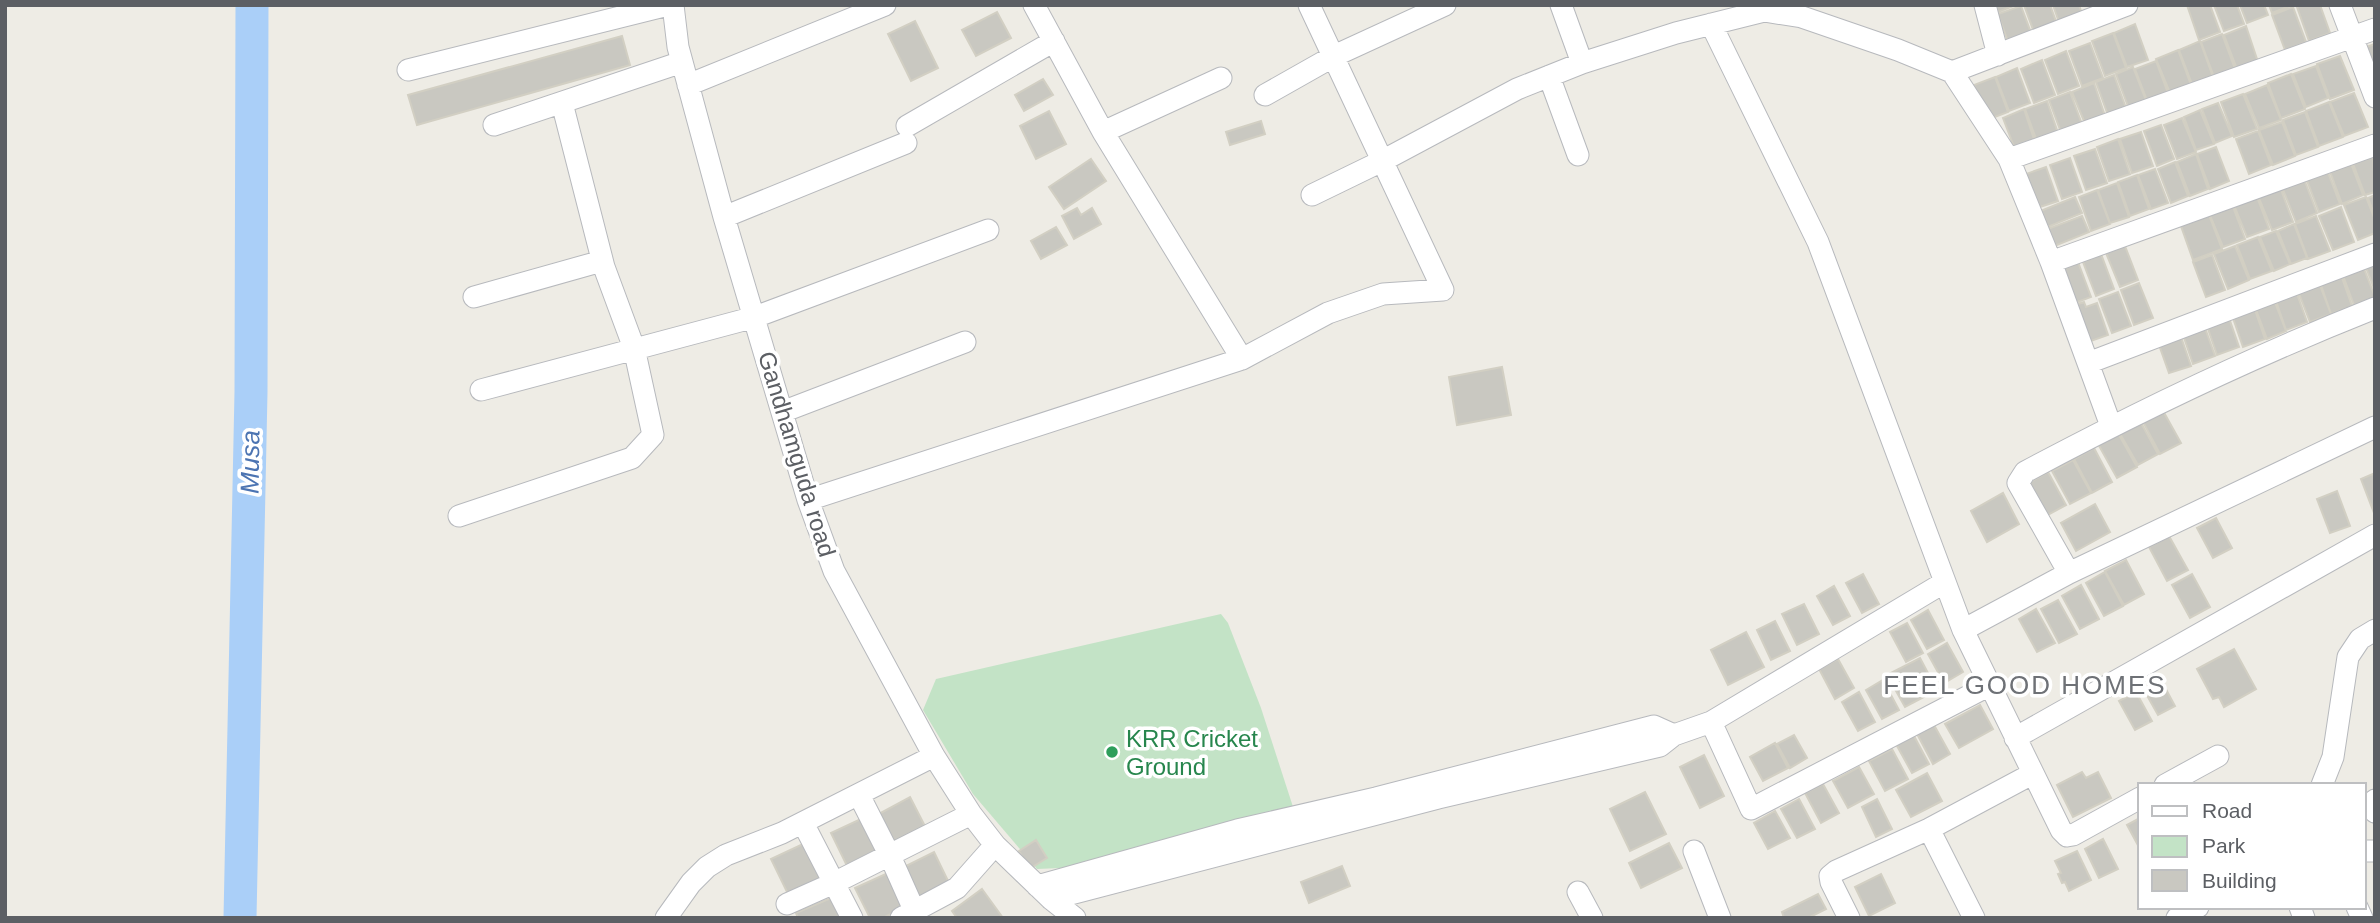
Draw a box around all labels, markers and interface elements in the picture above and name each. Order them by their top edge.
street label: Gandhamguda road [753,348,841,560]
water label: Musa [234,430,266,494]
district label: FEEL GOOD HOMES [1883,670,2167,700]
place label: KRR Cricket Ground [1126,725,1258,780]
marker: KRR Cricket Ground [1104,744,1120,760]
legend [2138,783,2366,909]
text: Road [2202,799,2252,822]
text: Park [2202,834,2246,857]
text: Building [2202,869,2277,892]

